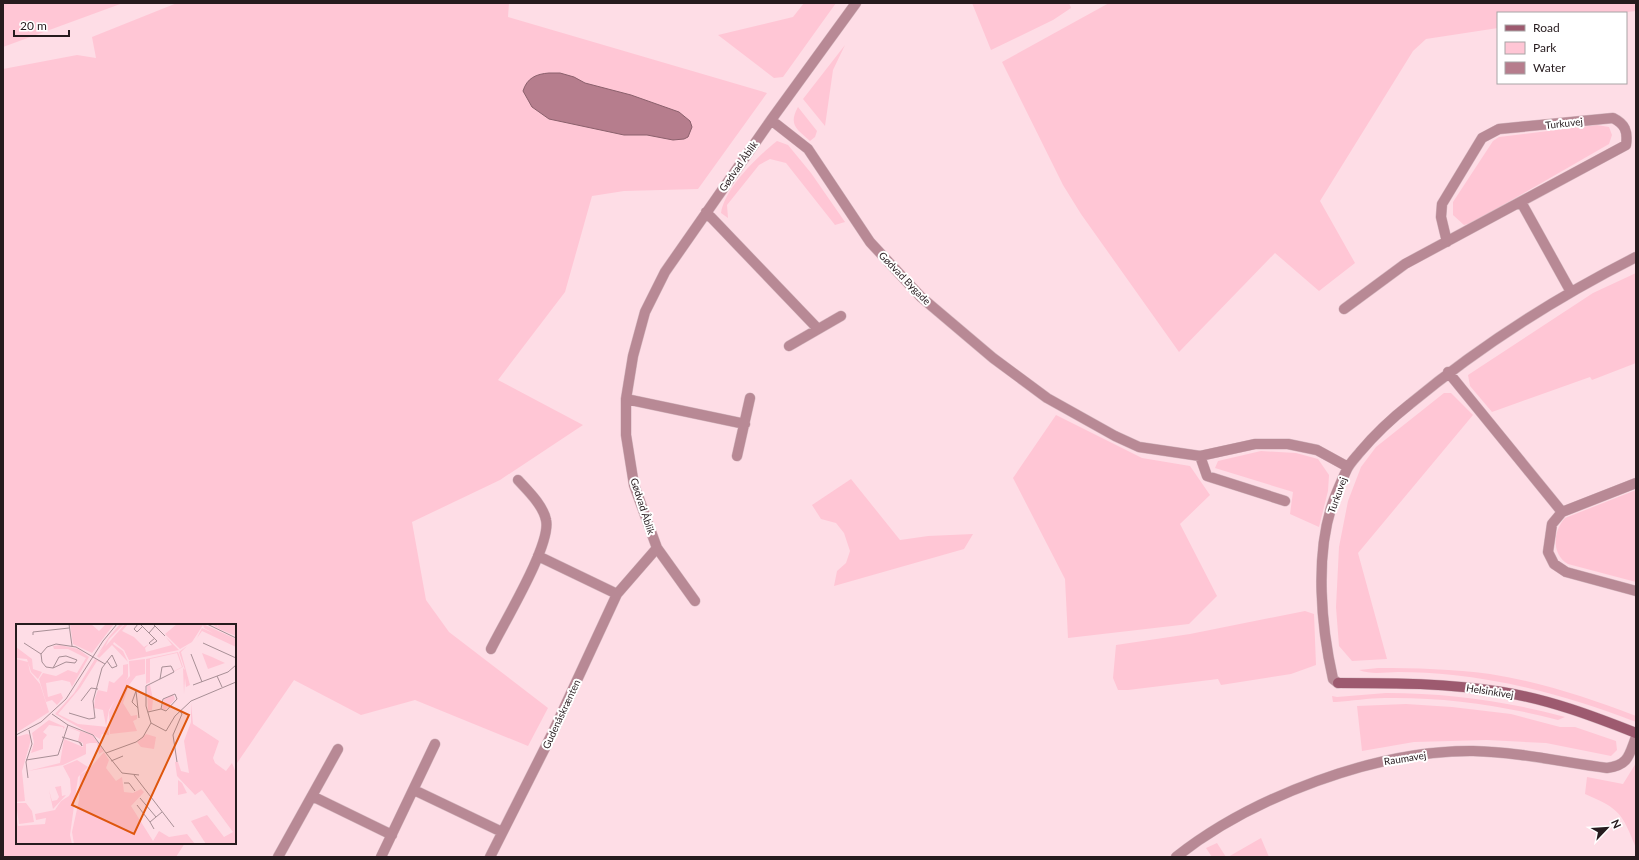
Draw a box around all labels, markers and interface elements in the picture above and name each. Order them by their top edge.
scale bar [14,12,69,38]
legend [1497,12,1627,84]
text: 20 m [20,18,47,33]
text: Road [1533,20,1560,35]
text: Park [1533,40,1557,55]
text: Water [1533,60,1566,75]
street label: Turkuvej [1545,115,1583,131]
street label: Gødvad Åblik [716,138,760,193]
street label: Gødvad Bygade [877,249,933,307]
street label: Turkuvej [1325,475,1349,515]
street label: Gødvad Åblik [628,476,658,537]
inset map [16,624,236,844]
street label: Gudenåskrænten [540,677,582,751]
street label: Helsinkivej [1466,681,1514,701]
street label: Raumavej [1383,749,1427,767]
north arrow [1587,808,1627,848]
text: N [1609,817,1624,830]

